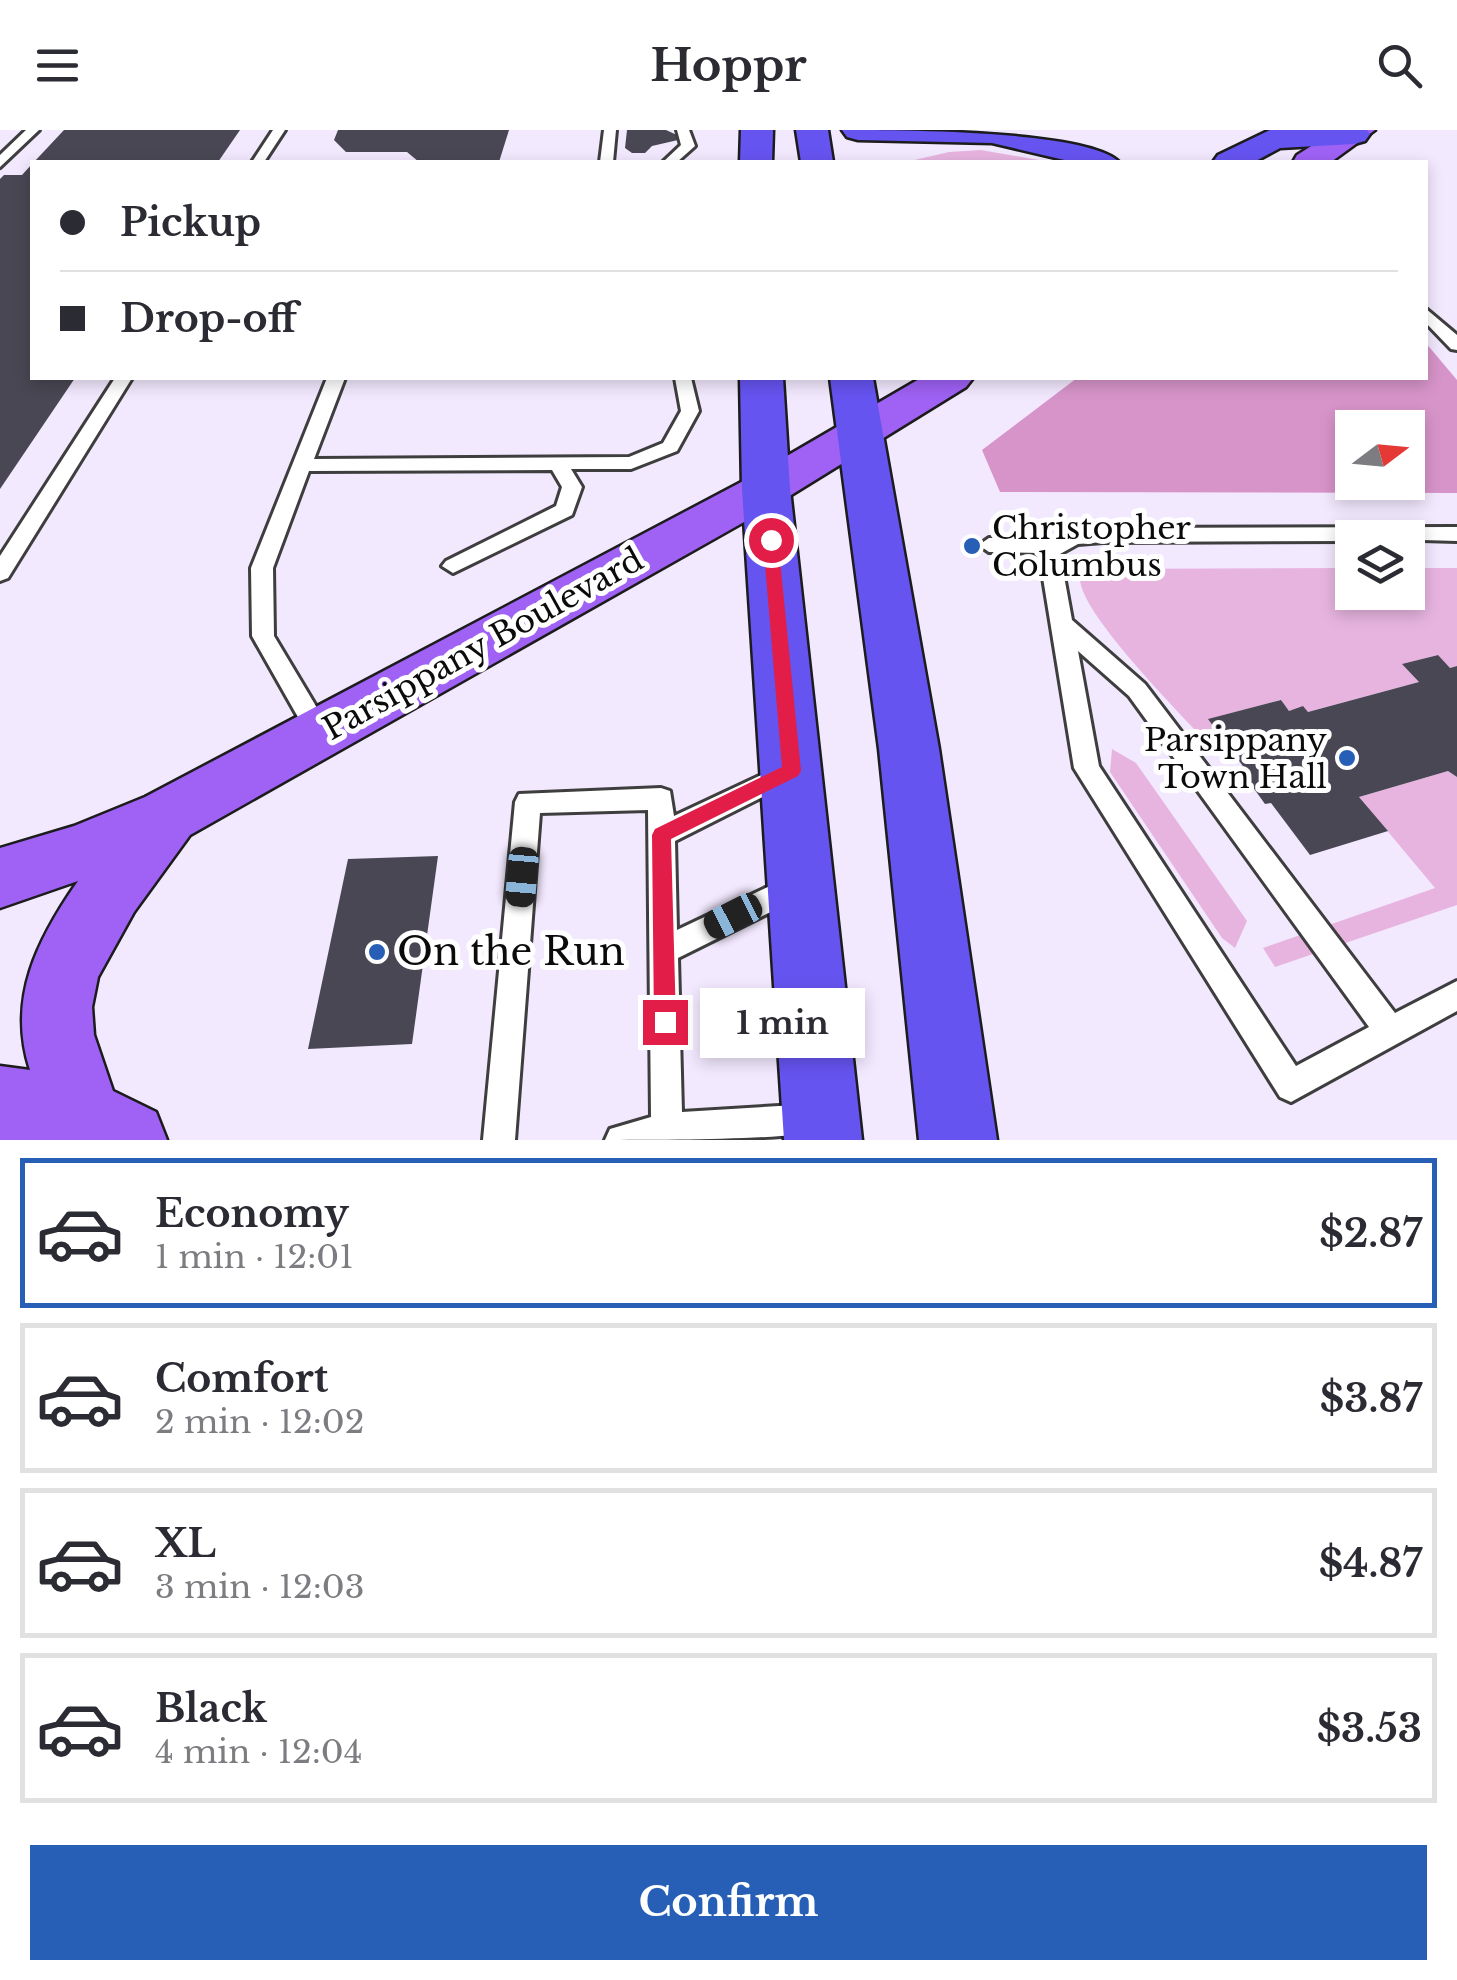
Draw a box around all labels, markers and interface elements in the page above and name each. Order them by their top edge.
text: Hoppr [650,37,807,93]
icon: menu [30,38,85,93]
icon: search [1372,38,1427,93]
text: Pickup [120,199,261,246]
text: Drop-off [120,295,297,342]
north arrow [1335,410,1425,500]
map controls [1335,410,1425,610]
place label: Christopher Columbus [992,508,1191,585]
route start [749,518,794,563]
button: layers [1335,520,1425,610]
marker: Christopher Columbus [961,535,983,557]
street label: Parsippany Boulevard [316,539,650,749]
place label: Parsippany Town Hall [1144,720,1328,797]
marker: Parsippany Town Hall [1336,747,1358,769]
car [504,846,540,908]
car [699,889,767,943]
place label: On the Run [397,928,625,975]
marker: On the Run [366,941,388,963]
callout: 1 min [700,987,865,1057]
route end [643,1000,688,1045]
text: 1 min [736,1003,829,1043]
icon: car [35,1188,125,1278]
text: Economy [155,1190,349,1237]
text: $2.87 [1319,1210,1422,1257]
text: 1 min · 12:01 [155,1237,353,1277]
icon: car [35,1353,125,1443]
text: Comfort [155,1355,328,1402]
text: $3.87 [1320,1375,1422,1422]
text: 2 min · 12:02 [155,1402,364,1442]
icon: car [35,1518,125,1608]
text: XL [155,1520,216,1567]
text: $4.87 [1319,1540,1422,1587]
text: 3 min · 12:03 [155,1567,364,1607]
icon: car [35,1683,125,1773]
text: Black [155,1685,267,1732]
text: $3.53 [1317,1705,1422,1752]
text: 4 min · 12:04 [155,1732,362,1772]
button: Confirm [30,1845,1427,1960]

